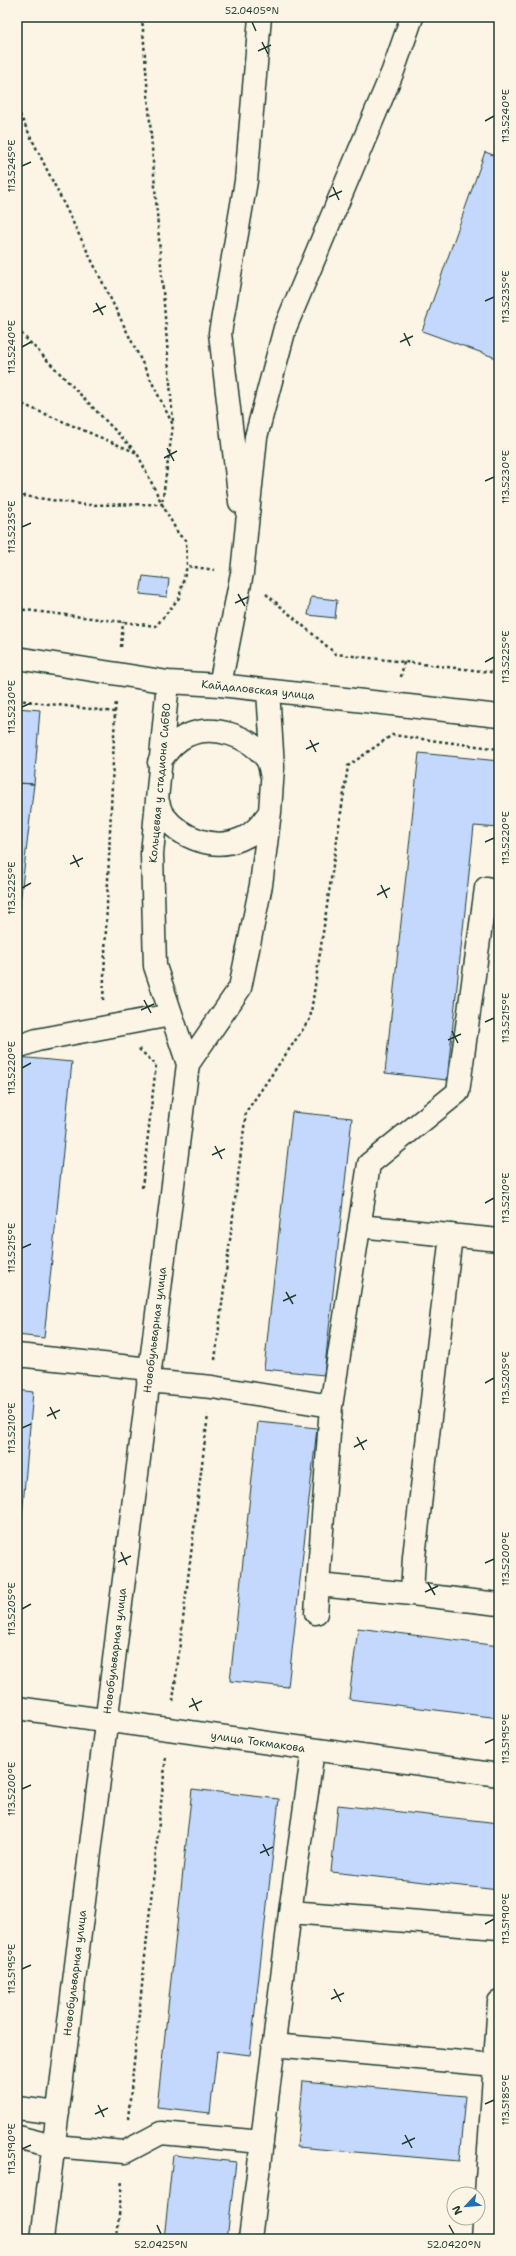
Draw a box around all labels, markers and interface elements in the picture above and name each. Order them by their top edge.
text: 52.0405°N [225,4,279,17]
text: 113.5240°E [499,89,512,143]
text: 113.5245°E [5,139,18,193]
text: 113.5235°E [499,270,512,324]
text: 113.5240°E [5,320,18,374]
text: 113.5230°E [499,450,512,504]
text: 113.5235°E [5,500,18,554]
text: 113.5225°E [499,630,512,684]
street label: Кайдаловская улица [200,677,316,703]
text: 113.5230°E [5,680,18,734]
street label: Кольцевая у стадиона СибВО [146,702,174,864]
text: 113.5220°E [499,811,512,865]
text: 113.5225°E [5,861,18,915]
text: 113.5215°E [499,993,512,1043]
text: 113.5220°E [5,1041,18,1095]
text: 113.5210°E [499,1172,512,1224]
text: 113.5215°E [5,1223,18,1273]
street label: Новобульварная улица [140,1266,170,1394]
text: 113.5205°E [499,1351,512,1405]
text: 113.5210°E [5,1402,18,1454]
text: 113.5200°E [499,1532,512,1586]
text: 113.5205°E [5,1582,18,1636]
street label: Новобульварная улица [100,1587,130,1715]
text: 113.5195°E [499,1714,512,1764]
street label: улица Токмакова [210,1728,306,1756]
text: 113.5200°E [5,1762,18,1816]
text: 113.5190°E [499,1893,512,1945]
street label: Новобульварная улица [60,1909,90,2037]
text: 113.5195°E [5,1944,18,1994]
text: 113.5185°E [499,2075,512,2125]
text: 113.5190°E [5,2123,18,2175]
north arrow [446,2186,486,2226]
text: N [449,2203,466,2217]
text: 52.0425°N [134,2238,188,2251]
text: 52.0420°N [427,2238,481,2251]

